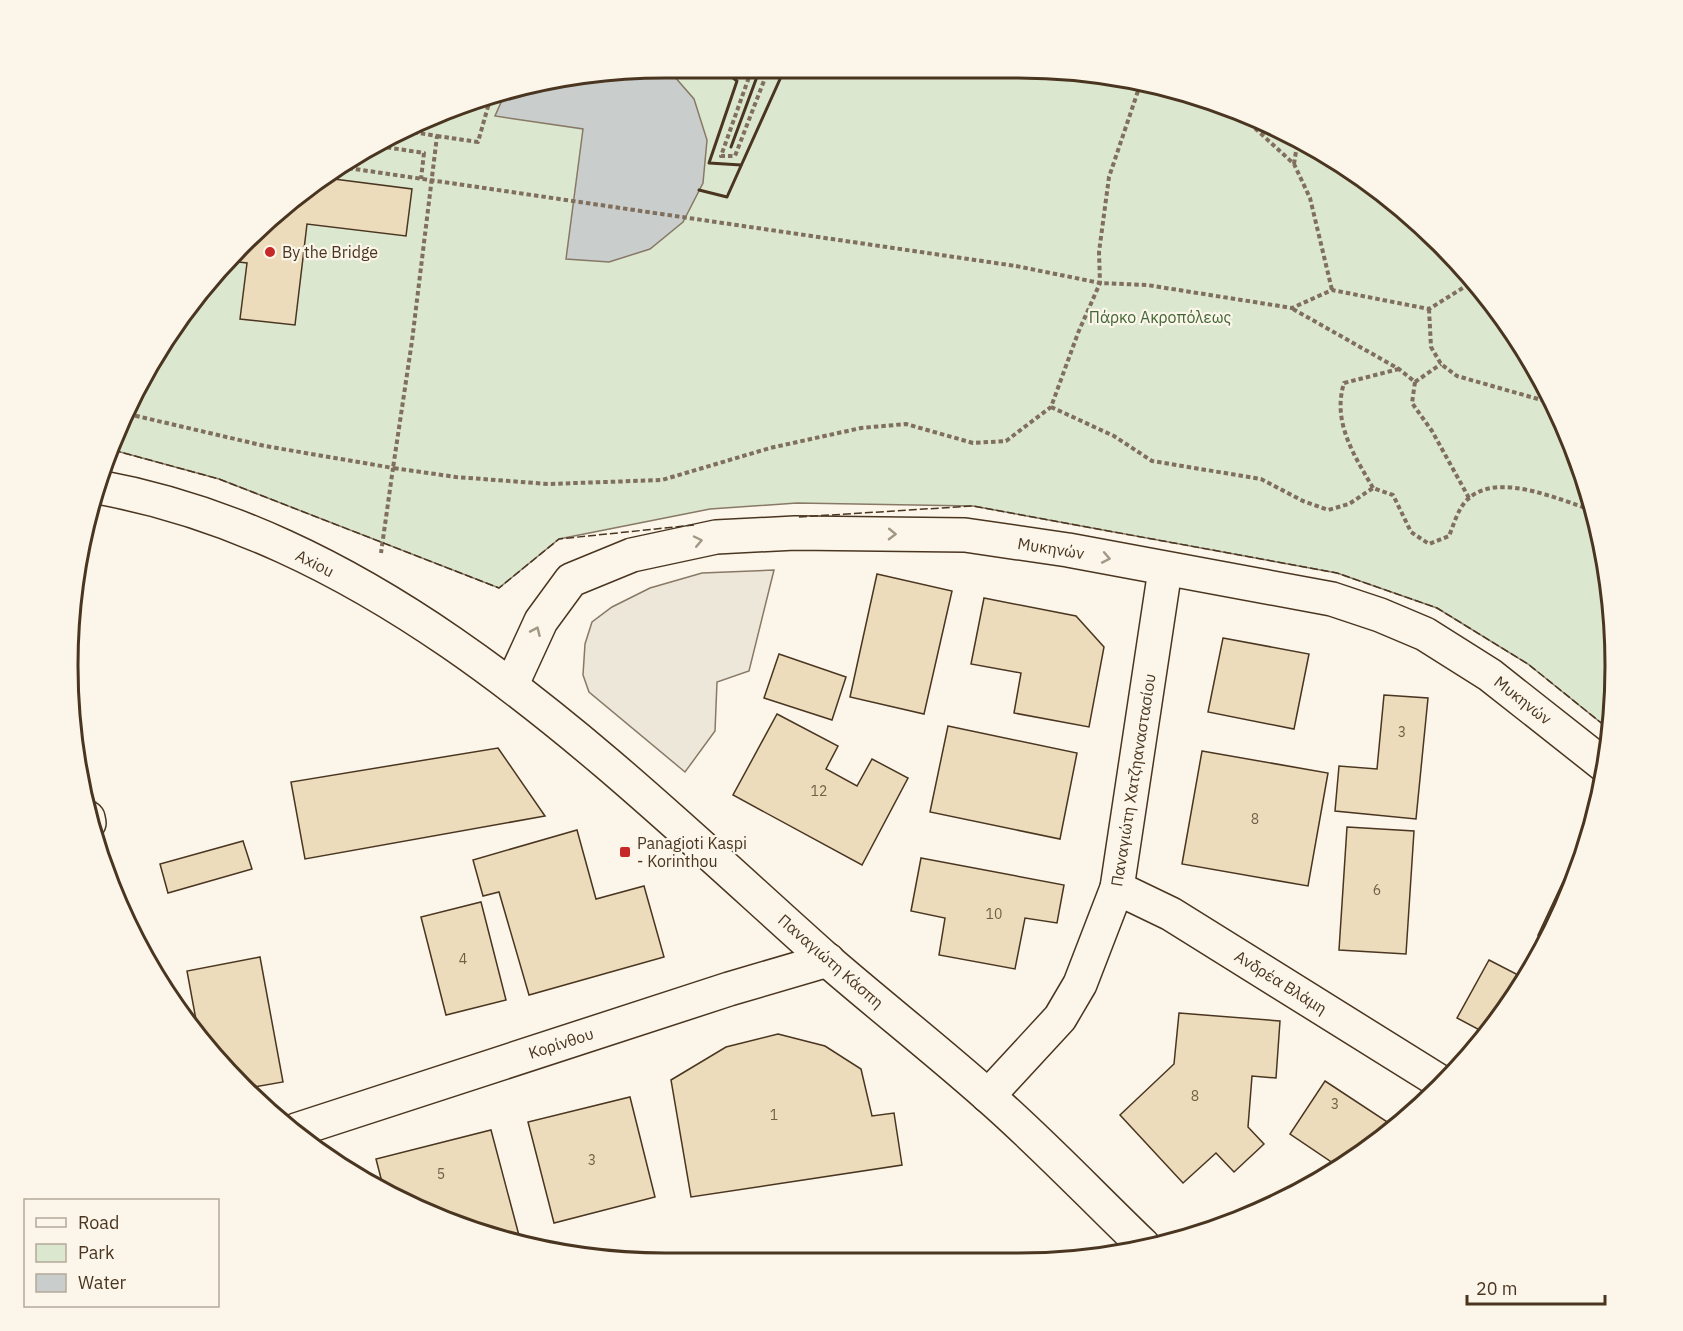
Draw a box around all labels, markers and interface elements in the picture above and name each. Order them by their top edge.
place label: By the Bridge [282,242,378,262]
marker: By the Bridge [263,245,277,259]
park label: Πάρκο Ακροπόλεως [1089,307,1231,327]
one-way arrow [888,528,897,540]
street label: Μυκηνών [1016,533,1086,563]
one-way arrow [692,535,702,548]
street label: Axiou [292,545,338,581]
one-way arrow [1101,551,1111,564]
one-way arrow [529,627,541,638]
street label: Μυκηνών [1490,671,1556,729]
street label: Παναγιώτη Χατζηαναστασίου [1106,672,1160,888]
house number: 3 [1398,723,1406,741]
house number: 12 [811,782,827,800]
house number: 8 [1251,810,1259,828]
place label: Panagioti Kaspi - Korinthou [637,833,747,871]
marker: Panagioti Kaspi - Korinthou [618,845,632,859]
house number: 6 [1373,881,1381,899]
house number: 10 [986,905,1002,923]
street label: Παναγιώτη Κάσπη [774,910,888,1012]
street label: Ανδρέα Βλάμη [1231,946,1331,1018]
house number: 4 [459,950,467,968]
street label: Κορίνθου [526,1023,596,1063]
house number: 8 [1191,1087,1199,1105]
house number: 3 [1331,1095,1339,1113]
house number: 1 [770,1106,778,1124]
house number: 3 [588,1151,596,1169]
house number: 5 [437,1165,445,1183]
legend [24,1199,219,1307]
text: Road [78,1211,119,1234]
text: Park [78,1241,115,1264]
scale bar [1467,1268,1605,1306]
text: Water [78,1271,127,1294]
text: 20 m [1476,1277,1518,1300]

